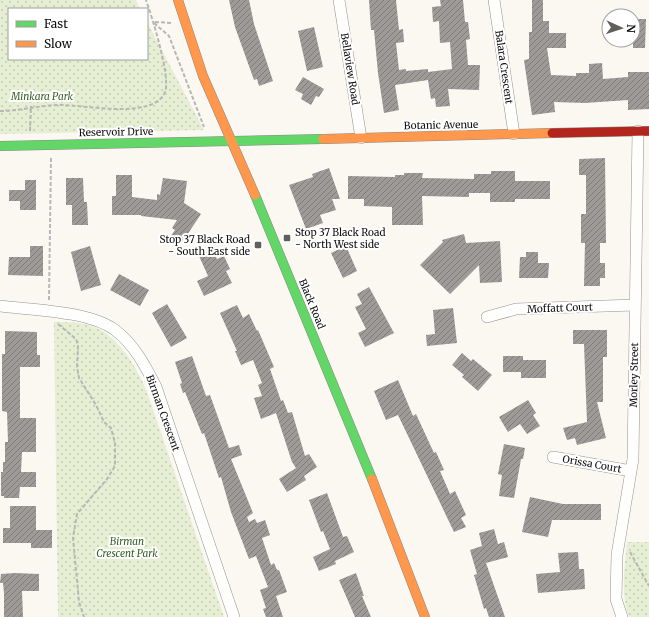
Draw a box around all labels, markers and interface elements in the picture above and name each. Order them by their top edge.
legend [8,8,148,60]
north arrow [601,8,641,48]
text: Fast [44,16,68,31]
text: N [624,24,638,34]
street label: Balara Crescent [492,29,516,105]
street label: Bellaview Road [338,32,362,106]
text: Slow [44,36,73,51]
park label: Minkara Park [10,90,74,103]
street label: Botanic Avenue [404,118,478,132]
street label: Reservoir Drive [79,125,153,139]
place label: Stop 37 Black Road - North West side [295,226,385,251]
place label: Stop 37 Black Road - South East side [160,233,250,258]
marker: Stop 37 Black Road - North West side [282,233,292,243]
marker: Stop 37 Black Road - South East side [253,240,263,250]
street label: Black Road [296,277,328,331]
street label: Moffatt Court [527,300,593,316]
street label: Morley Street [627,342,641,408]
street label: Birman Crescent [143,373,183,453]
street label: Orissa Court [562,452,623,476]
park label: Birman Crescent Park [96,535,158,560]

